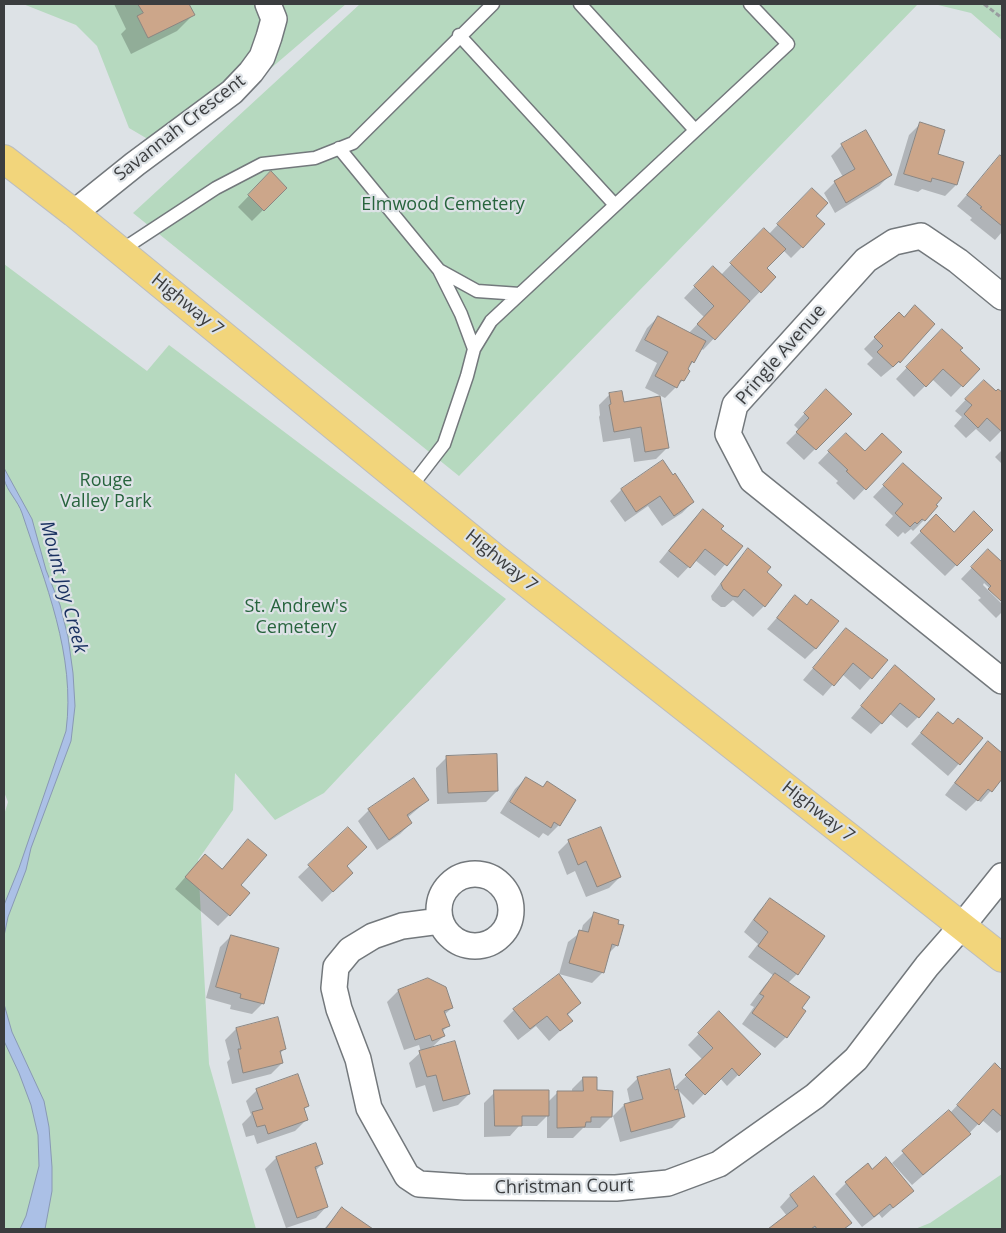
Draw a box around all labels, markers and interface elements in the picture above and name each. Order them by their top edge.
street label: Savannah Crescent [110,70,250,186]
park label: Elmwood Cemetery [361,194,525,216]
street label: Highway 7 [147,269,227,341]
street label: Pringle Avenue [732,301,830,409]
park label: Rouge Valley Park [60,470,152,512]
water label: Mount Joy Creek [34,518,92,656]
street label: Highway 7 [461,525,541,597]
park label: St. Andrew's Cemetery [244,596,348,638]
street label: Highway 7 [777,777,859,847]
street label: Christman Court [495,1175,633,1199]

